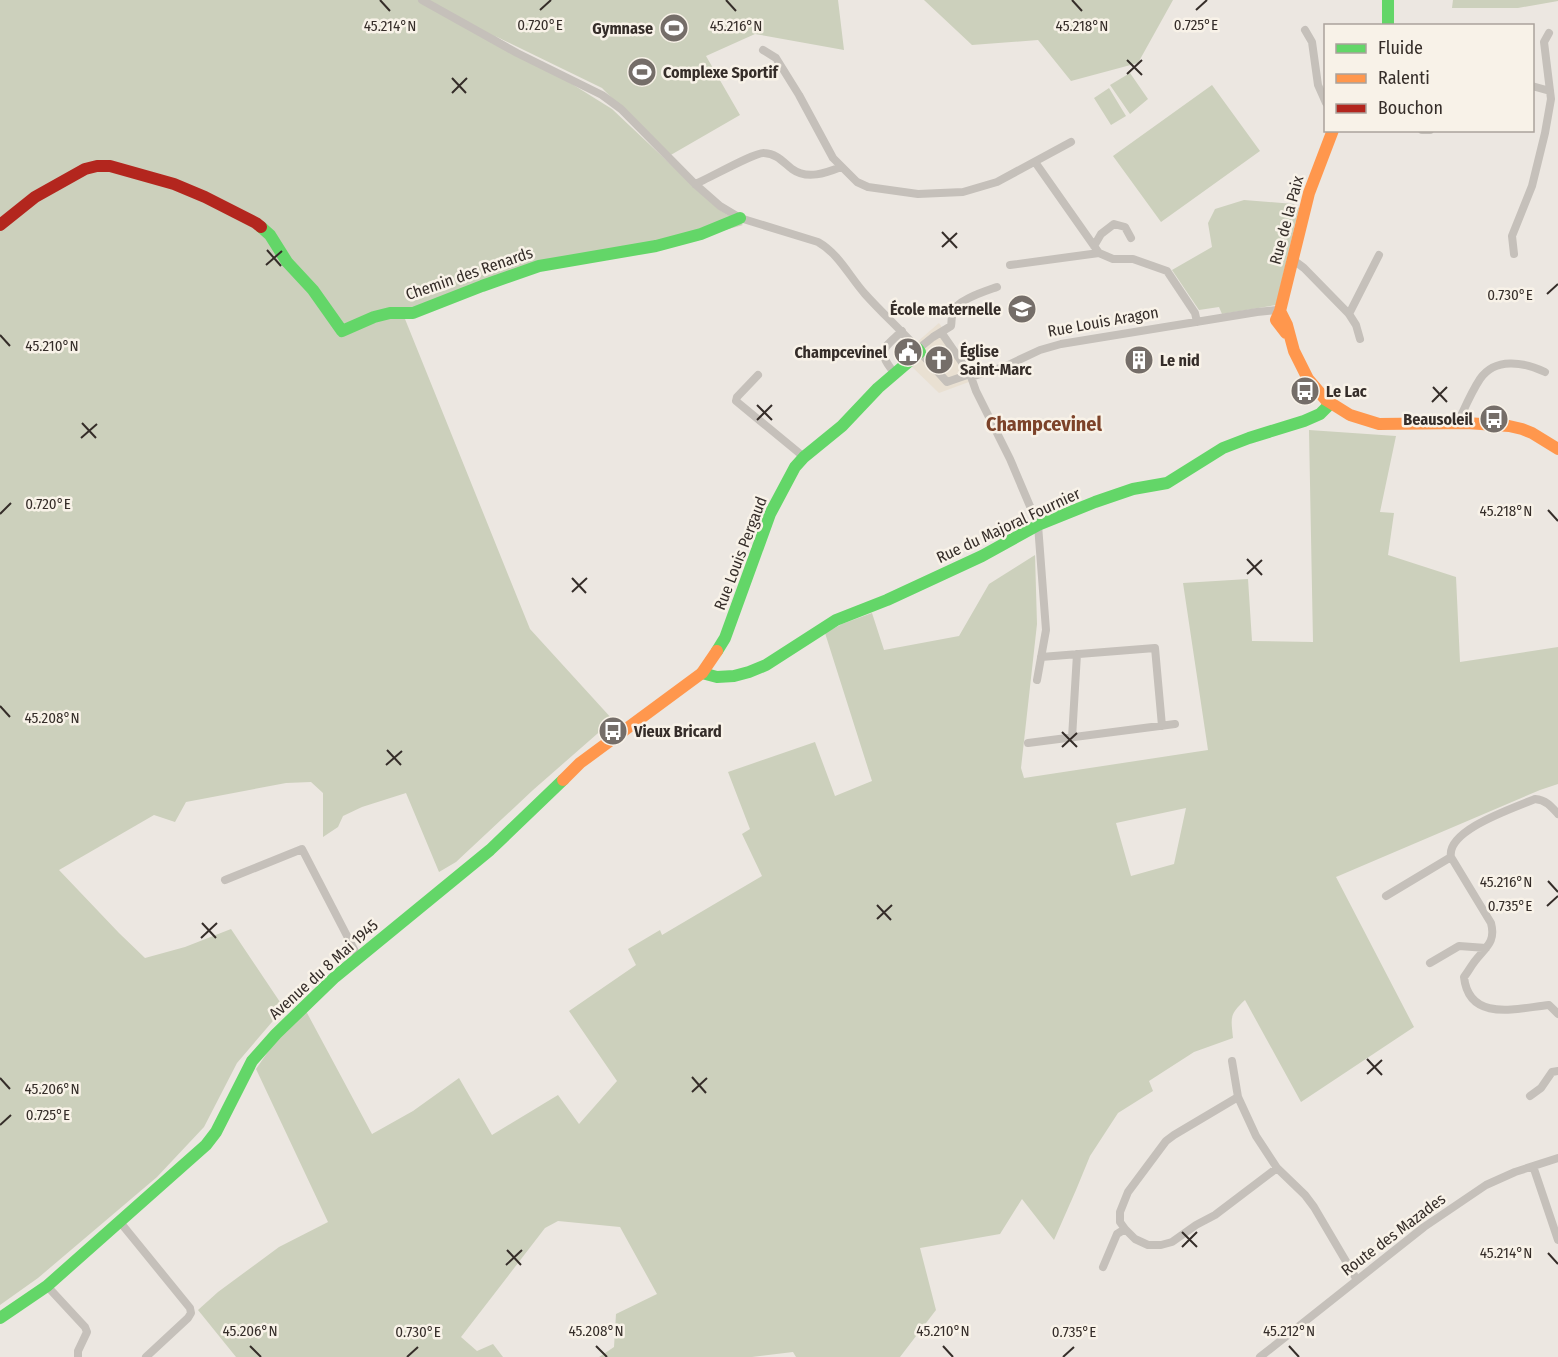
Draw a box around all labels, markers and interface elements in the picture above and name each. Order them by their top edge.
sports icon: Gymnase [658,12,690,44]
text: 0.720°E [517,16,563,34]
text: 0.725°E [1174,16,1218,34]
text: 45.214°N [364,17,416,35]
text: 45.216°N [710,17,762,35]
text: 45.218°N [1056,17,1108,35]
place label: Gymnase [592,19,653,38]
legend [1324,24,1534,132]
text: Fluide [1378,37,1423,59]
sports icon: Complexe Sportif [626,56,658,88]
place label: Complexe Sportif [663,63,780,82]
text: Ralenti [1378,67,1430,89]
text: Bouchon [1378,97,1443,119]
street label: Rue de la Paix [1266,174,1307,267]
street label: Chemin des Renards [403,243,535,304]
text: 0.730°E [1487,286,1533,304]
school or university icon: École maternelle [1006,293,1038,325]
place label: École maternelle [890,299,1001,319]
street label: Rue Louis Aragon [1046,302,1160,341]
public building icon: Champcevinel [892,336,924,368]
text: 45.210°N [25,337,79,355]
place label: Église Saint-Marc [960,341,1032,379]
place label: Champcevinel [794,343,888,362]
church icon: Église Saint-Marc [923,344,955,376]
building icon: Le nid [1123,344,1155,376]
place label: Le nid [1160,351,1200,370]
bus stop icon: Le Lac [1289,375,1321,407]
place label: Le Lac [1326,382,1367,401]
bus stop icon: Beausoleil [1478,403,1510,435]
place label: Beausoleil [1403,410,1474,429]
district label: Champcevinel [986,412,1102,436]
street label: Rue du Majoral Fournier [933,484,1084,567]
street label: Rue Louis Pergaud [710,494,771,613]
text: 0.720°E [25,495,71,513]
text: 45.218°N [1480,502,1532,520]
text: 45.208°N [24,709,80,727]
bus stop icon: Vieux Bricard [597,715,629,747]
place label: Vieux Bricard [633,722,722,741]
text: 45.216°N [1480,873,1532,891]
text: 0.735°E [1488,897,1532,915]
street label: Avenue du 8 Mai 1945 [265,915,382,1023]
text: 45.206°N [24,1080,80,1098]
text: 0.725°E [26,1106,70,1124]
street label: Route des Mazades [1337,1189,1449,1280]
text: 45.214°N [1480,1244,1532,1262]
text: 45.206°N [222,1322,278,1340]
text: 45.208°N [568,1322,624,1340]
text: 45.210°N [916,1322,970,1340]
text: 45.212°N [1263,1322,1315,1340]
text: 0.730°E [395,1323,441,1341]
text: 0.735°E [1052,1323,1096,1341]

